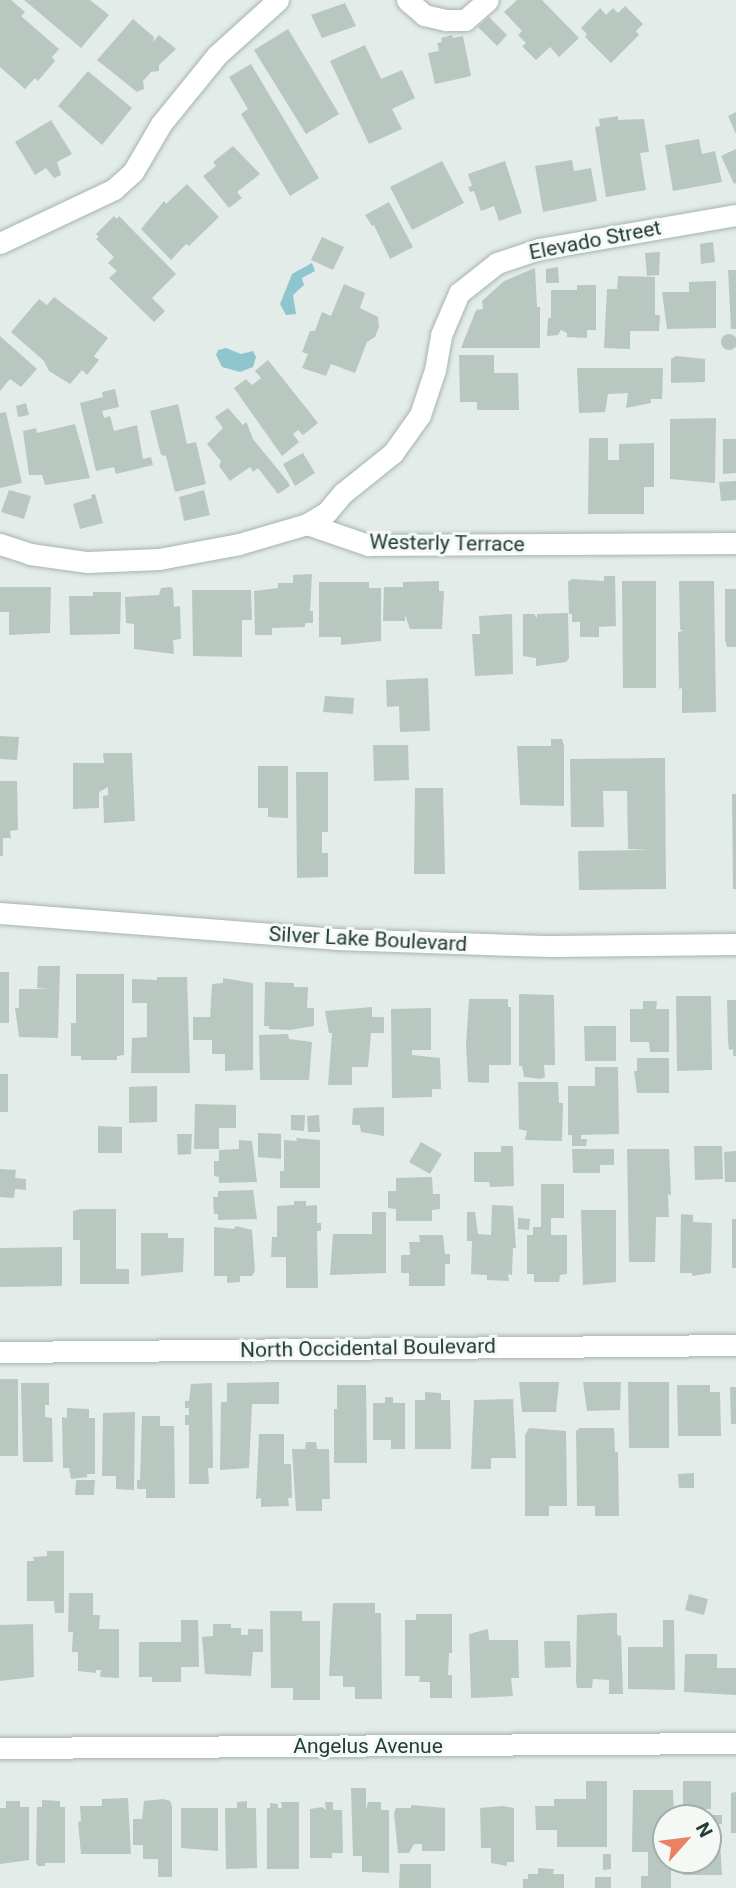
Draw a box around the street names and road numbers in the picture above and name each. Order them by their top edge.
street label: Elevado Street [527,215,663,265]
street label: Westerly Terrace [369,529,525,557]
street label: Silver Lake Boulevard [268,921,468,957]
street label: North Occidental Boulevard [240,1333,496,1363]
street label: Angelus Avenue [293,1733,443,1759]

